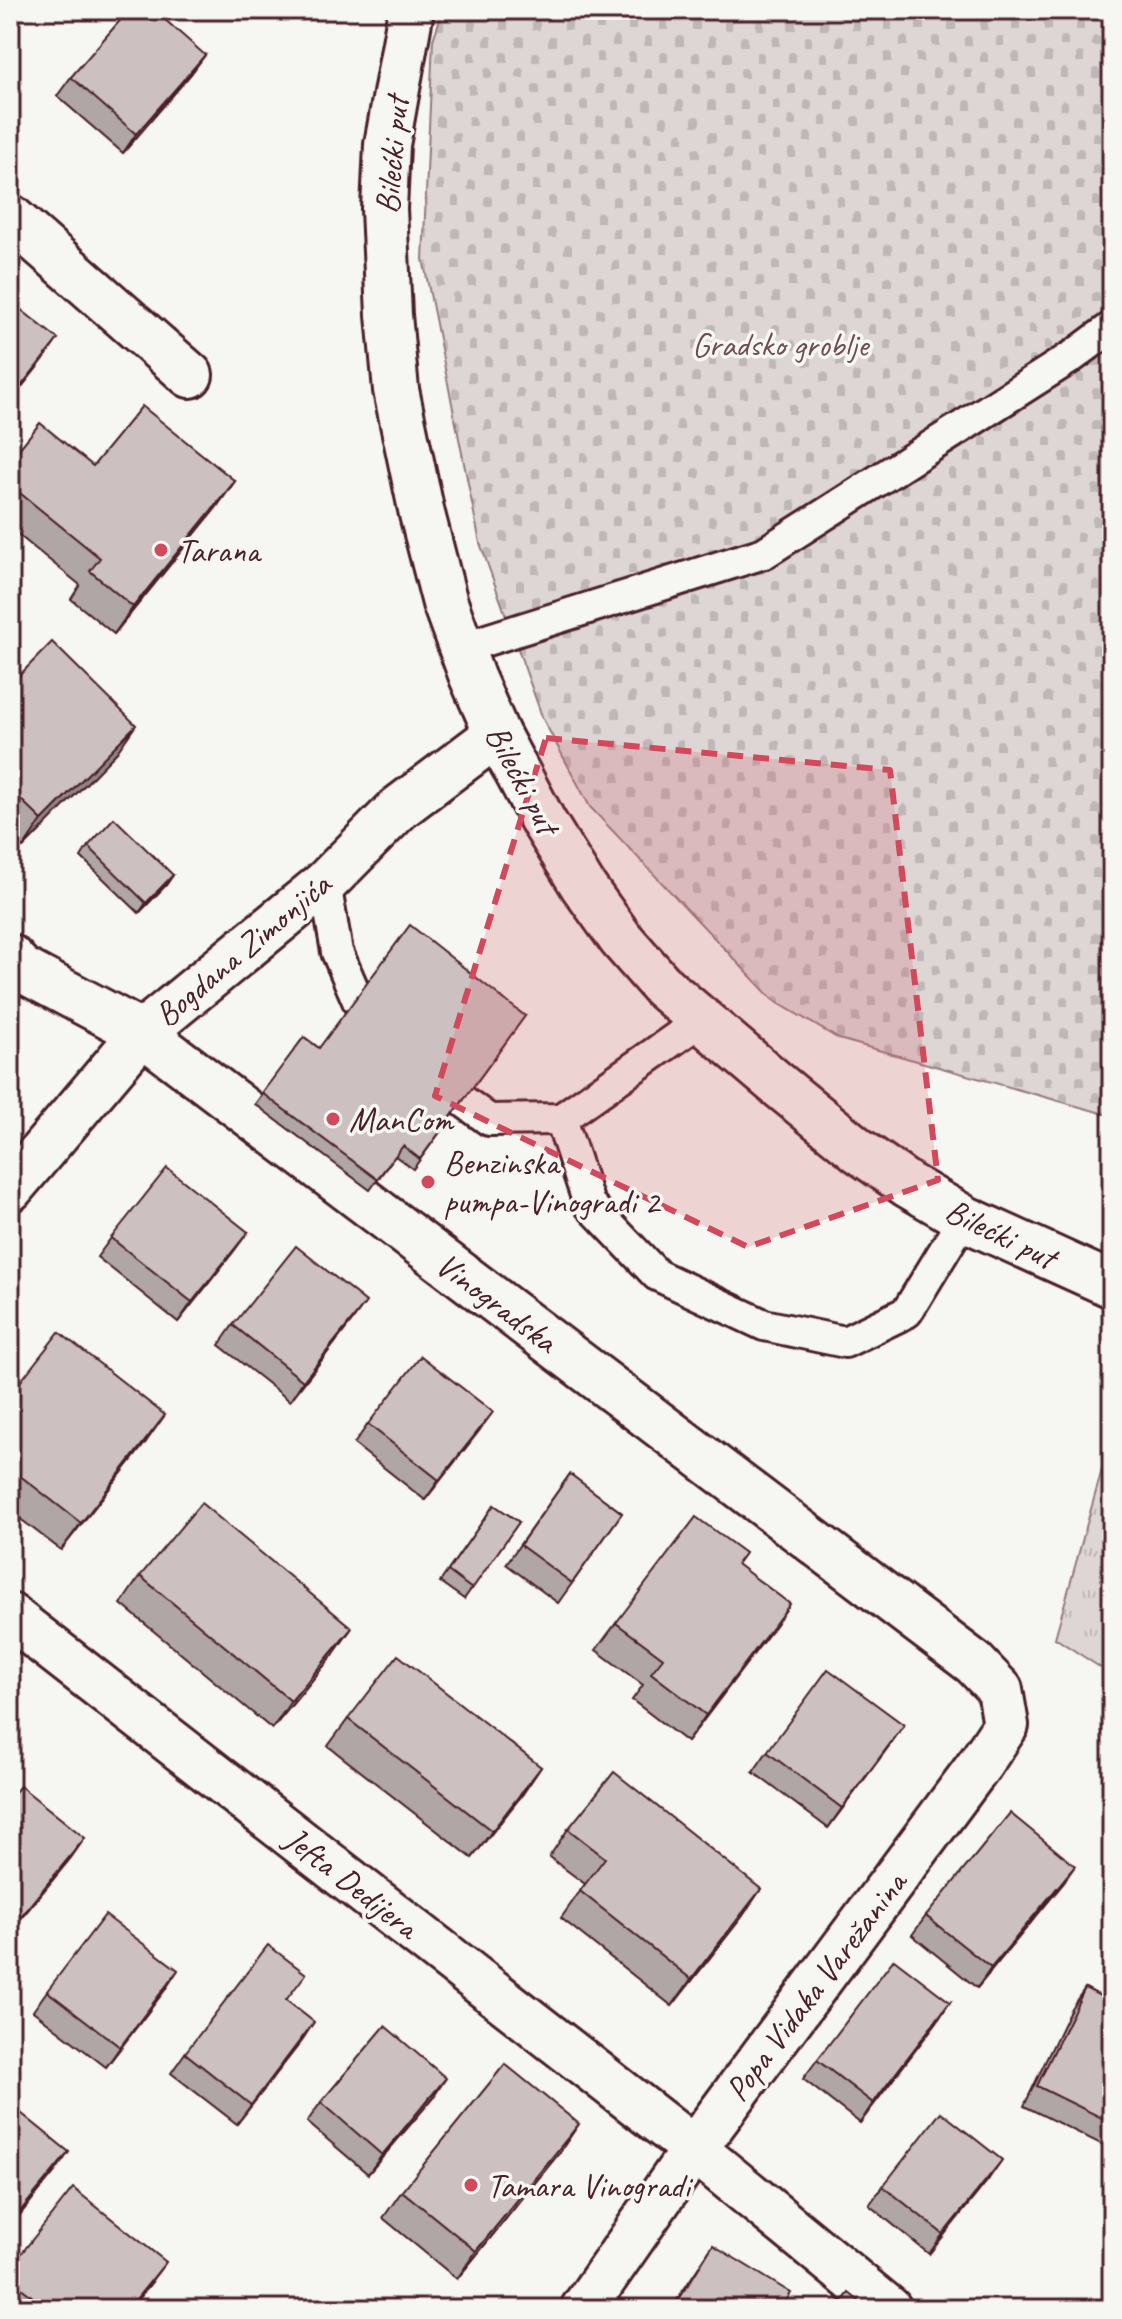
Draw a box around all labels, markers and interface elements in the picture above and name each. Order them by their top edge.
street label: Bilećki put [365,90,418,215]
park label: Gradsko groblje [692,323,871,366]
place label: Tarana [177,529,263,572]
marker: Tarana [152,541,170,559]
street label: Bilećki put [476,717,571,845]
street label: Bogdana Zimonjića [145,862,341,1036]
place label: ManCom [349,1098,455,1141]
marker: ManCom [324,1110,342,1128]
place label: Benzinska pumpa-Vinogradi 2 [444,1141,662,1223]
marker: Benzinska pumpa-Vinogradi 2 [419,1173,437,1191]
street label: Bilećki put [939,1188,1067,1281]
street label: Vinogradska [428,1243,568,1363]
street label: Jefta Dedijera [275,1816,429,1950]
street label: Popa Vidaka Varežanina [715,1861,918,2110]
place label: Tamara Vinogradi [487,2164,693,2207]
marker: Tamara Vinogradi [462,2176,480,2194]

